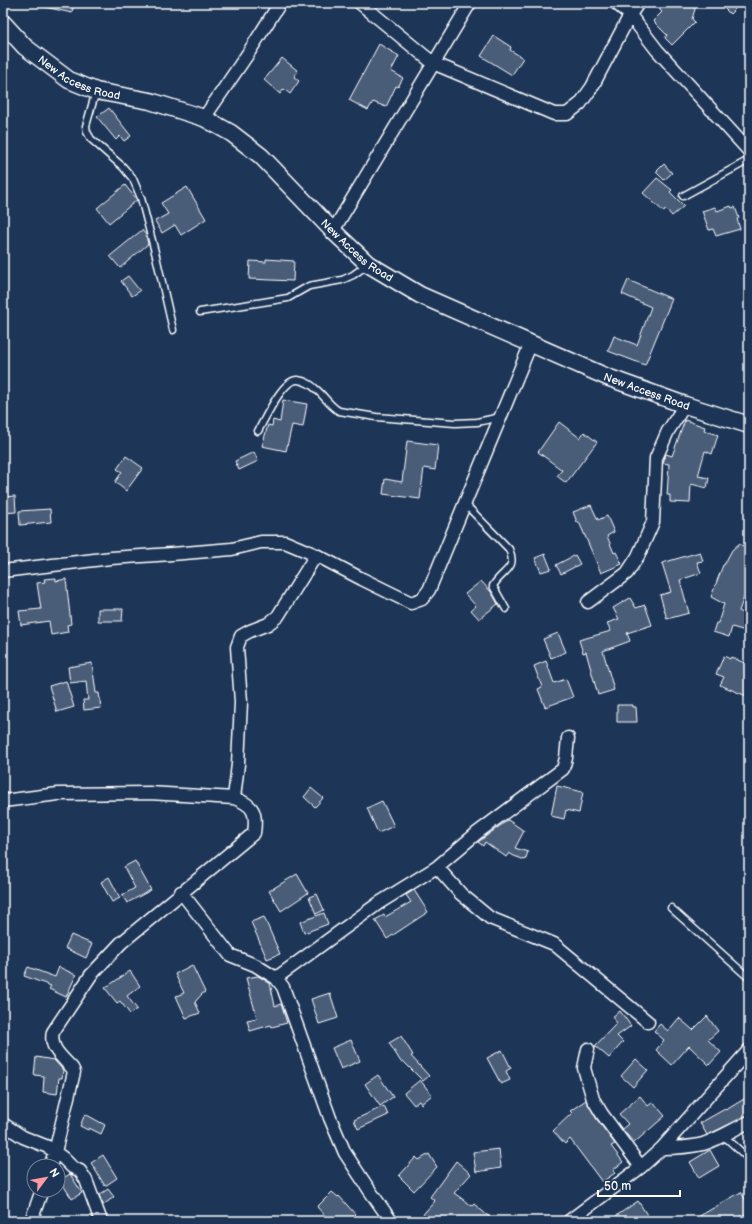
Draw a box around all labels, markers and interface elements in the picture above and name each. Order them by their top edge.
street label: New Access Road [35,53,121,102]
street label: New Access Road [318,217,395,284]
street label: New Access Road [602,370,691,413]
north arrow [26,1158,66,1198]
text: N [46,1166,62,1180]
scale bar [598,1172,680,1198]
text: 50 m [604,1179,631,1194]

